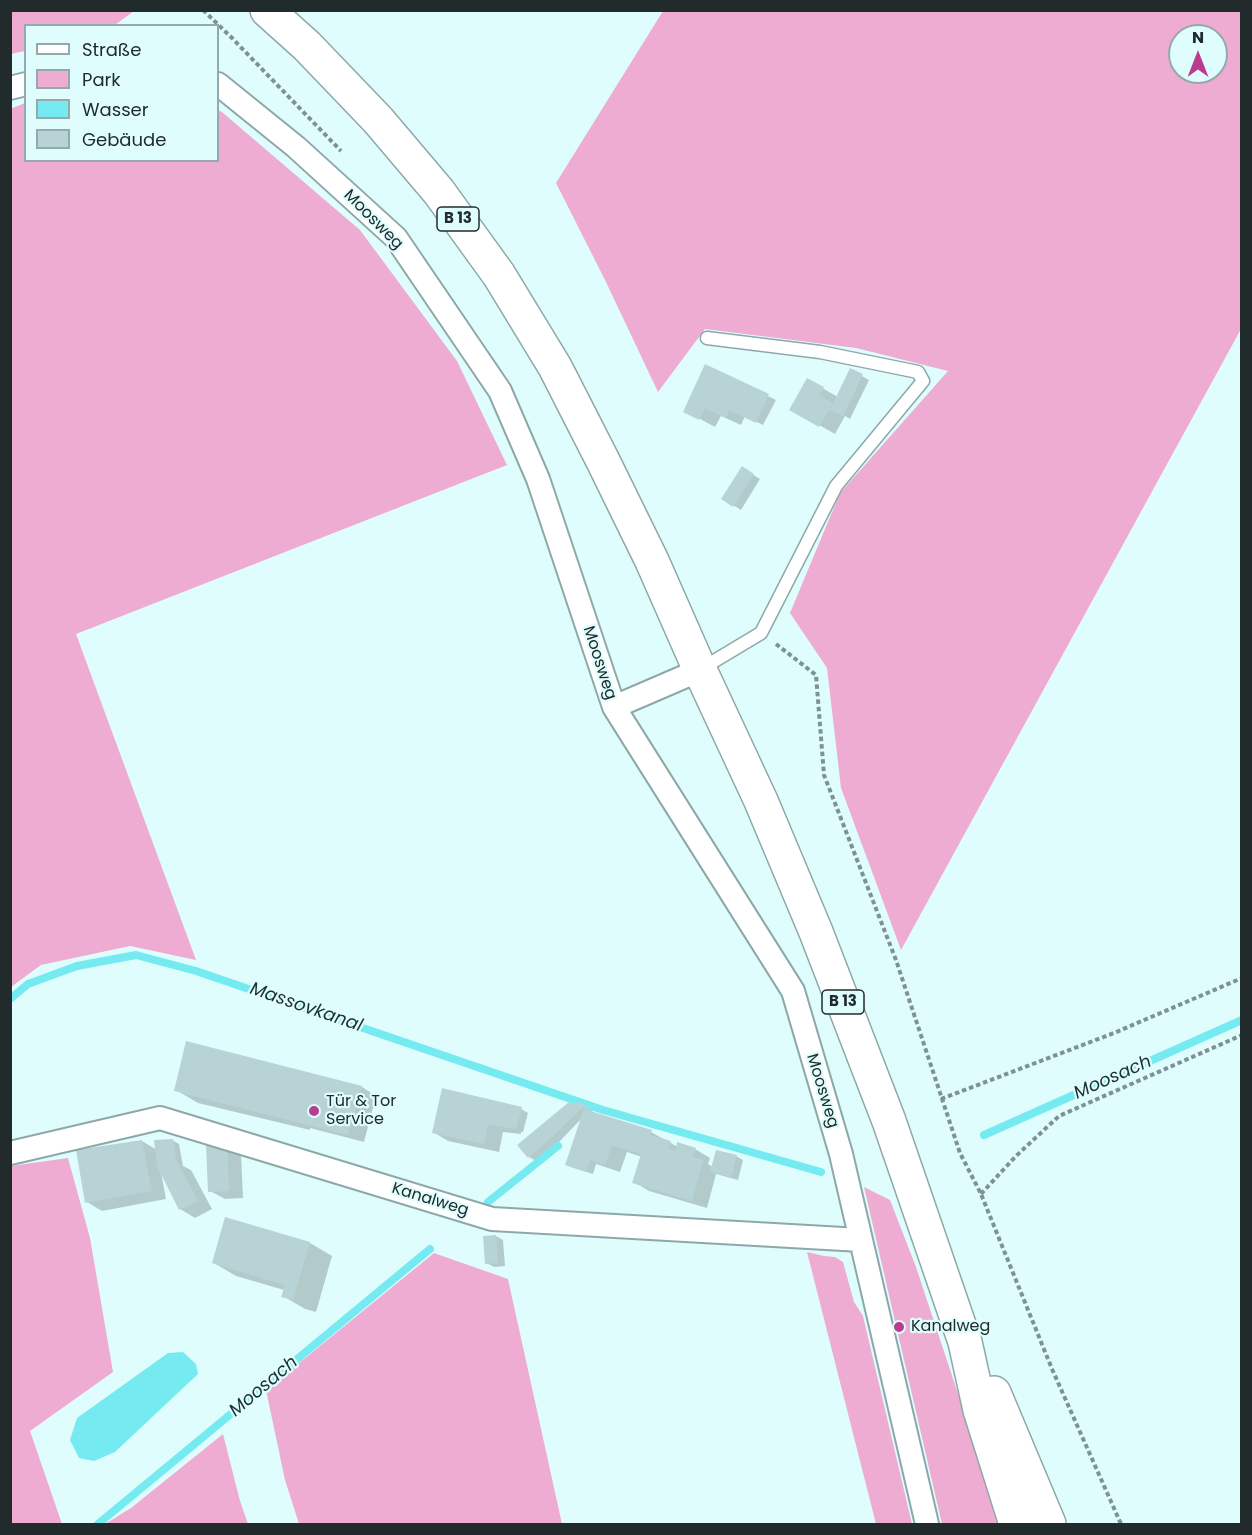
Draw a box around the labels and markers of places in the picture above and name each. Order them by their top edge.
place label: Tür & Tor Service [326,1092,396,1130]
marker: Tür & Tor Service [307,1104,321,1118]
place label: Kanalweg [911,1317,990,1337]
marker: Kanalweg [892,1320,906,1334]

